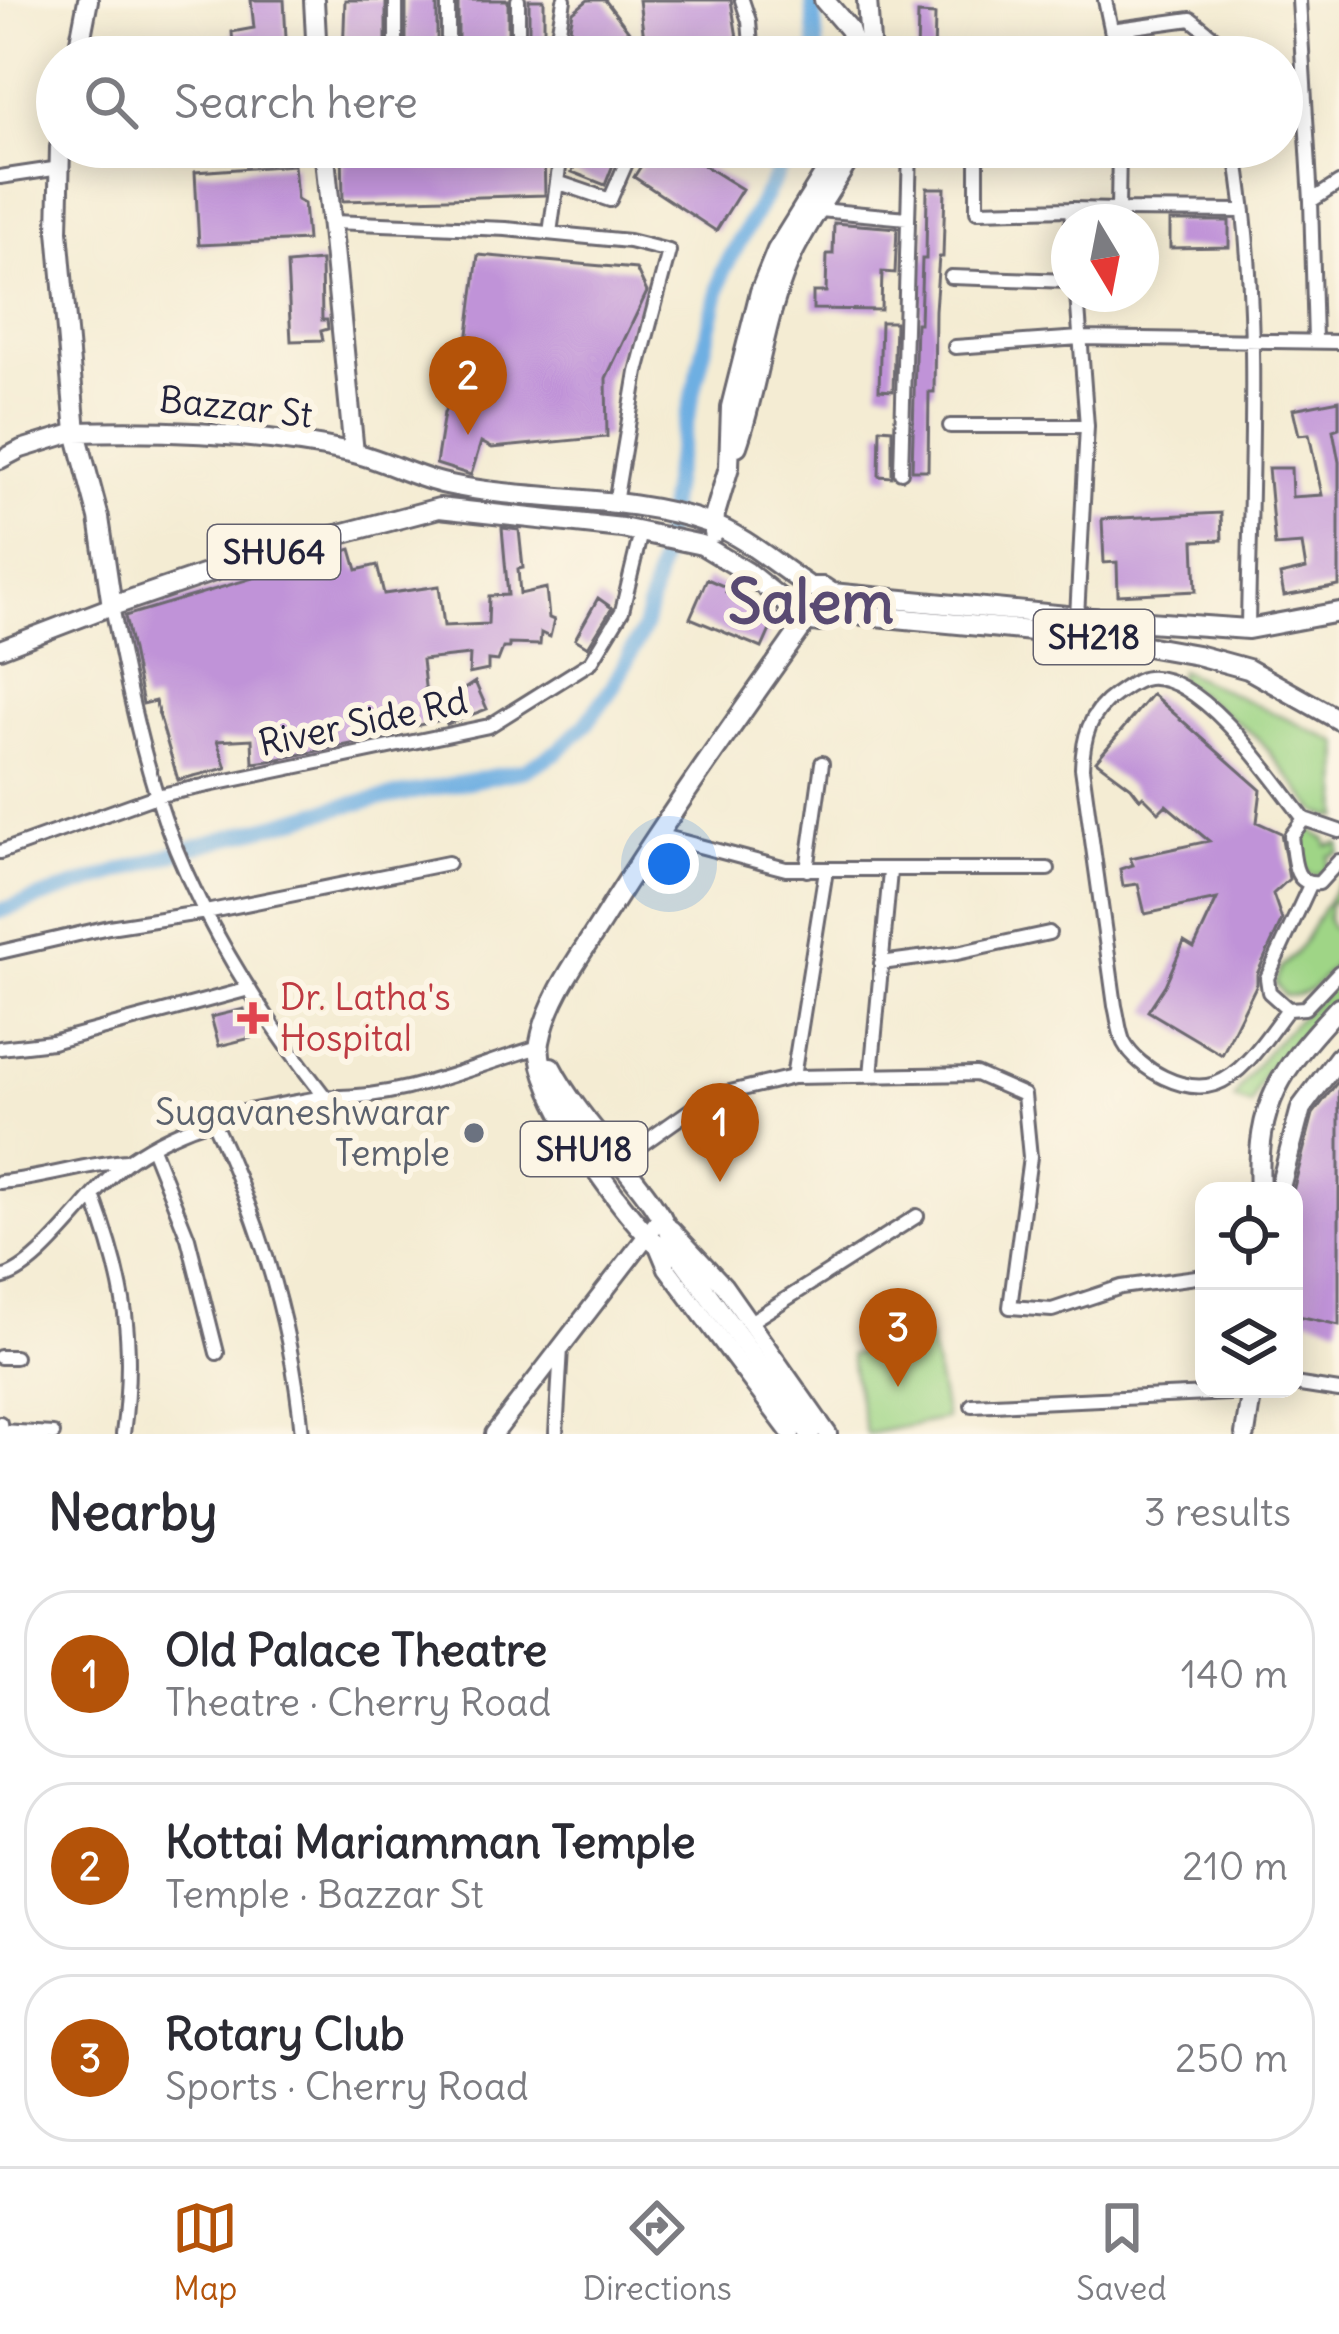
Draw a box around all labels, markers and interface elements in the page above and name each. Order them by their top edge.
search box [36,36,1303,168]
icon: search [78,69,144,135]
text: Search here [174,74,418,130]
north arrow [1051,204,1159,312]
pin: 2 [429,336,507,435]
street label: Bazzar St [157,377,315,437]
road number: SHU64 [208,525,340,579]
district label: Salem [728,564,894,639]
road number: SH218 [1034,610,1154,664]
street label: River Side Rd [255,678,471,766]
your location [639,834,699,894]
place label: Dr. Latha's Hospital [280,975,451,1061]
marker: Dr. Latha's Hospital [237,1002,269,1034]
pin: 1 [681,1083,759,1182]
place label: Sugavaneshwarar Temple [155,1090,450,1176]
marker: Sugavaneshwarar Temple [461,1120,487,1146]
road number: SHU18 [521,1122,647,1176]
map controls [1195,1182,1303,1398]
button: locate [1195,1182,1303,1290]
pin: 3 [859,1288,937,1387]
button: layers [1195,1290,1303,1398]
text: Nearby [48,1480,217,1544]
text: 3 results [1144,1488,1291,1537]
text: Old Palace Theatre [165,1622,547,1678]
text: 1 [82,1650,98,1699]
text: 140 m [1181,1650,1288,1699]
text: Theatre · Cherry Road [165,1678,551,1727]
text: Kottai Mariamman Temple [165,1814,696,1870]
text: 2 [79,1842,101,1891]
text: 210 m [1182,1842,1288,1891]
text: Temple · Bazzar St [165,1870,484,1919]
text: Rotary Club [165,2006,405,2062]
text: 3 [79,2034,101,2083]
text: 250 m [1175,2034,1288,2083]
text: Sports · Cherry Road [165,2062,529,2111]
tab: Map [172,2195,238,2309]
tab: Directions [583,2195,732,2309]
tab: Saved [1076,2195,1167,2309]

